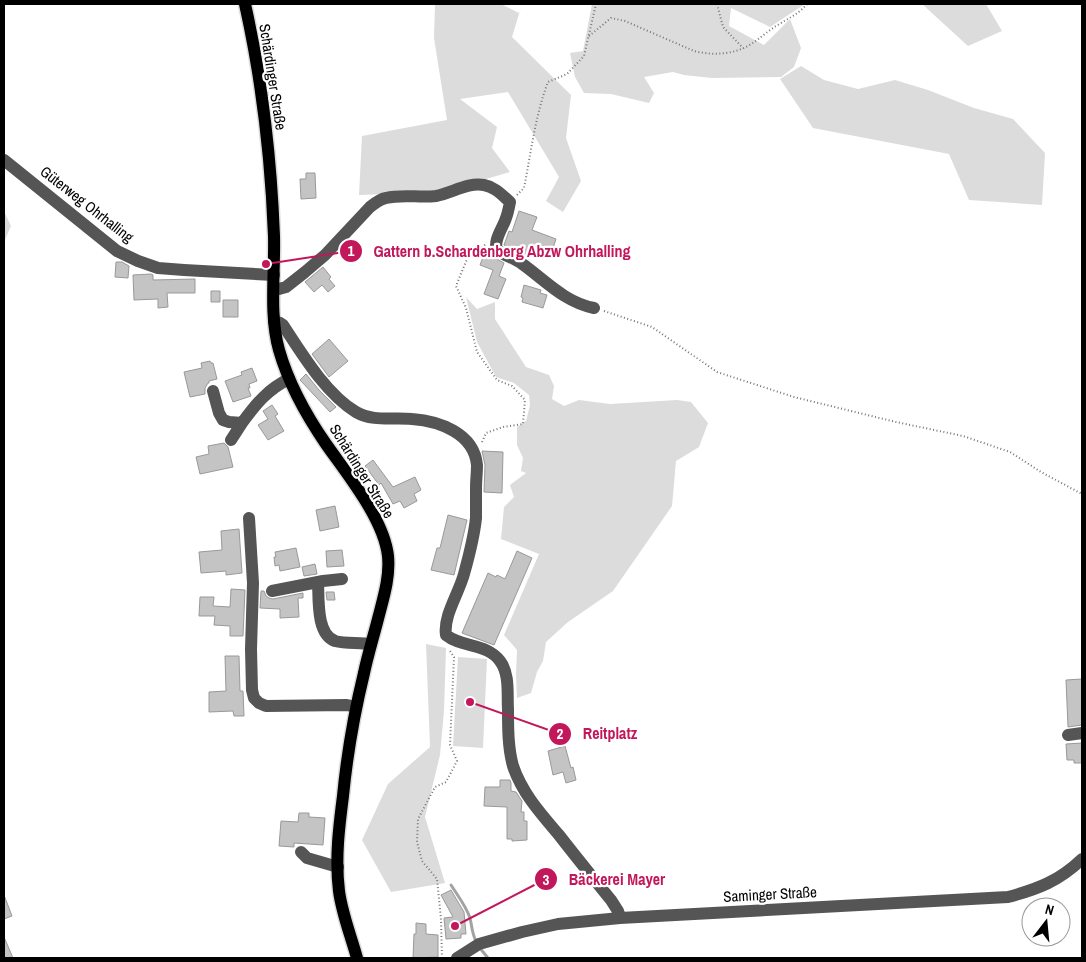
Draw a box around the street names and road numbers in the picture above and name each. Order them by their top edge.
street label: Schärdinger Straße [254,22,292,132]
street label: Güterweg Ohrhalling [36,161,138,247]
street label: Schärdinger Straße [325,420,399,522]
street label: Saminger Straße [723,881,817,907]

